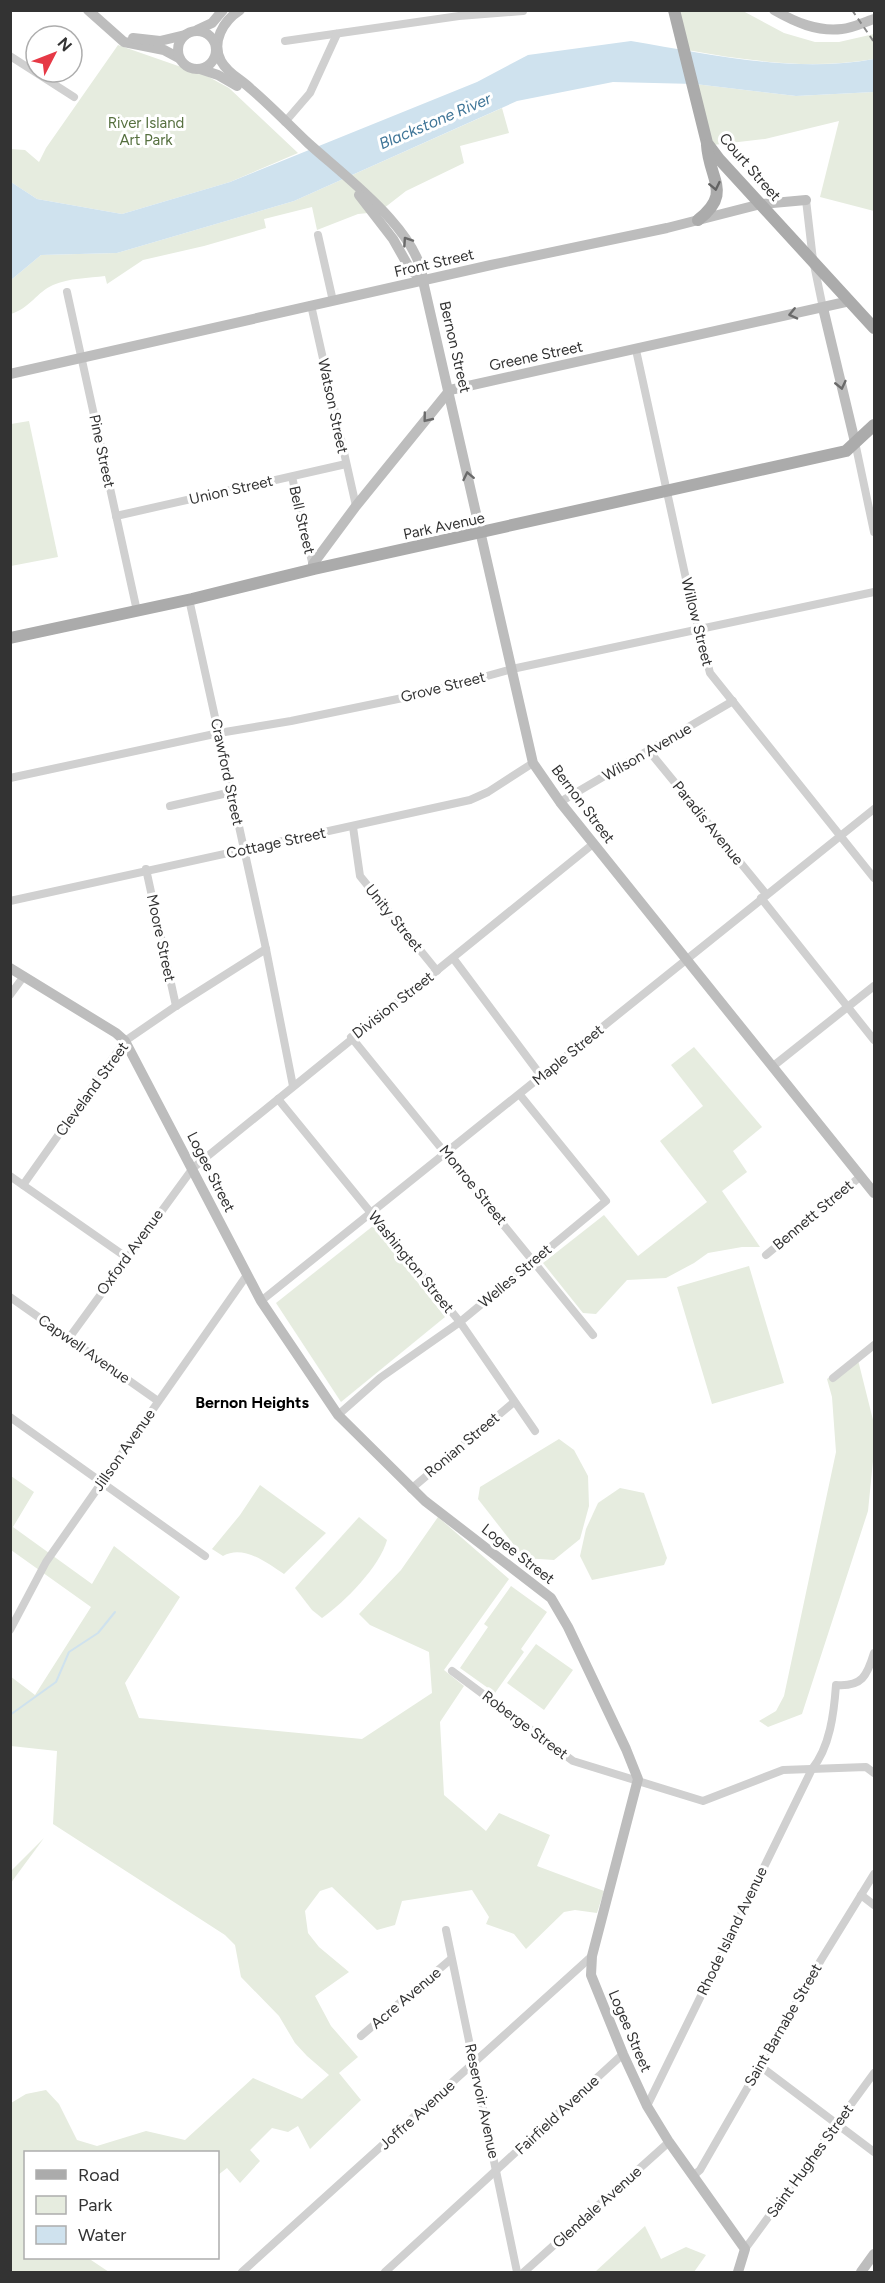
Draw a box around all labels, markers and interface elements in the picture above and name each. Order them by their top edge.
north arrow [24,24,84,84]
text: N [54,33,76,55]
water label: Blackstone River [376,89,494,153]
park label: River Island Art Park [108,114,184,149]
street label: Court Street [716,129,785,205]
one-way arrow [708,180,721,190]
one-way arrow [403,237,414,248]
street label: Front Street [392,245,476,281]
street label: Bernon Street [436,299,474,395]
one-way arrow [788,307,798,320]
street label: Greene Street [488,337,585,375]
street label: Watson Street [314,357,352,456]
one-way arrow [834,380,847,390]
one-way arrow [424,411,435,422]
street label: Pine Street [85,413,119,490]
street label: Union Street [187,472,275,508]
one-way arrow [463,472,476,482]
street label: Bell Street [285,484,319,556]
street label: Park Avenue [402,509,486,543]
street label: Willow Street [677,576,717,668]
street label: Grove Street [399,668,487,706]
street label: Crawford Street [207,717,247,827]
street label: Wilson Avenue [599,719,695,785]
street label: Bernon Street [548,761,619,847]
street label: Paradis Avenue [669,777,747,869]
street label: Cottage Street [225,824,328,862]
street label: Unity Street [361,881,427,956]
street label: Moore Street [143,893,179,984]
street label: Division Street [349,967,438,1042]
street label: Maple Street [529,1021,607,1089]
street label: Cleveland Street [52,1038,132,1139]
street label: Logee Street [183,1129,239,1215]
street label: Monroe Street [435,1141,511,1229]
street label: Bennett Street [769,1176,857,1254]
street label: Oxford Avenue [93,1206,167,1298]
street label: Washington Street [364,1207,458,1317]
street label: Welles Street [475,1240,555,1312]
street label: Capwell Avenue [35,1311,133,1387]
district label: Bernon Heights [195,1393,309,1412]
street label: Jillson Avenue [89,1405,159,1495]
street label: Ronian Street [421,1408,503,1481]
street label: Logee Street [478,1520,558,1588]
street label: Roberge Street [479,1687,572,1763]
street label: Rhode Island Avenue [693,1864,771,1998]
street label: Saint Barnabe Street [741,1960,826,2090]
street label: Acre Avenue [367,1964,445,2032]
street label: Logee Street [605,1987,655,2075]
street label: Reservoir Avenue [461,2042,503,2160]
street label: Fairfield Avenue [511,2072,603,2158]
street label: Joffre Avenue [376,2076,458,2154]
street label: Saint Hughes Street [763,2101,857,2221]
legend [24,2151,219,2259]
street label: Glendale Avenue [549,2162,645,2252]
text: Road [78,2164,119,2186]
text: Park [78,2194,113,2216]
text: Water [78,2224,126,2246]

